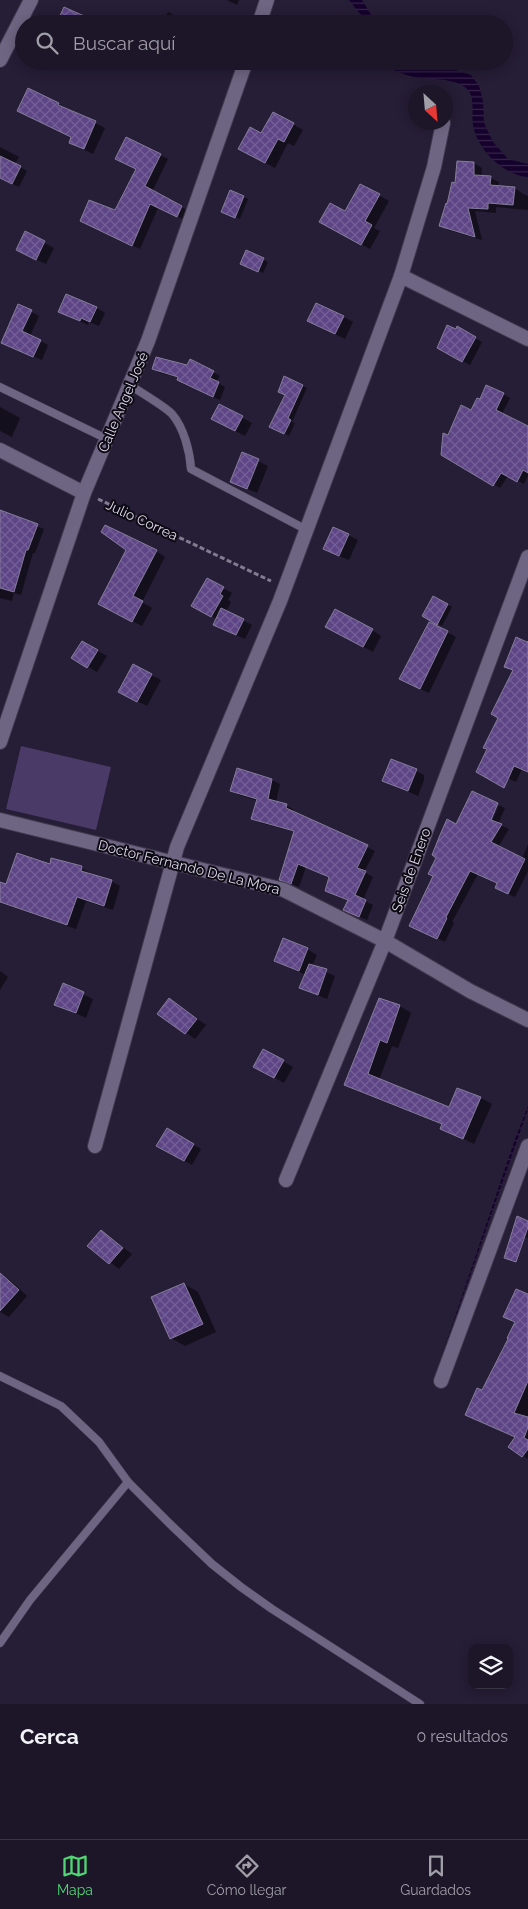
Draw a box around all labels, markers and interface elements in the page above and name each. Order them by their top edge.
search box [15,15,513,70]
icon: search [33,29,61,57]
text: Buscar aquí [73,32,175,54]
north arrow [408,85,453,130]
street label: Calle Angel José [95,350,151,454]
street label: Julio Correa [104,496,180,544]
street label: Seis de Enero [388,826,434,914]
street label: Doctor Fernando De La Mora [96,837,282,897]
map controls [468,1644,513,1689]
button: layers [468,1644,513,1689]
text: Cerca [20,1724,79,1749]
text: 0 resultados [417,1727,508,1746]
tab: Mapa [57,1852,93,1898]
tab: Cómo llegar [207,1852,286,1898]
tab: Guardados [400,1852,471,1898]

